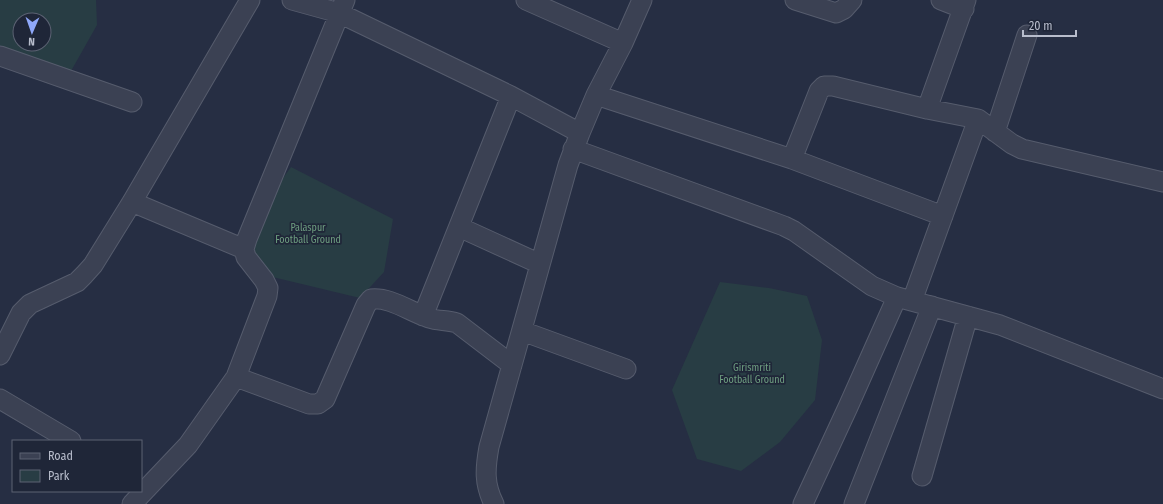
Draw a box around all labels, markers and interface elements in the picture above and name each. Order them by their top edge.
north arrow [12,12,52,52]
scale bar [1023,12,1076,38]
text: 20 m [1029,19,1053,33]
text: N [28,35,35,48]
park label: Palaspur Football Ground [275,222,341,246]
park label: Girismriti Football Ground [719,362,785,386]
legend [12,440,142,492]
text: Road [48,449,73,463]
text: Park [48,469,70,483]

